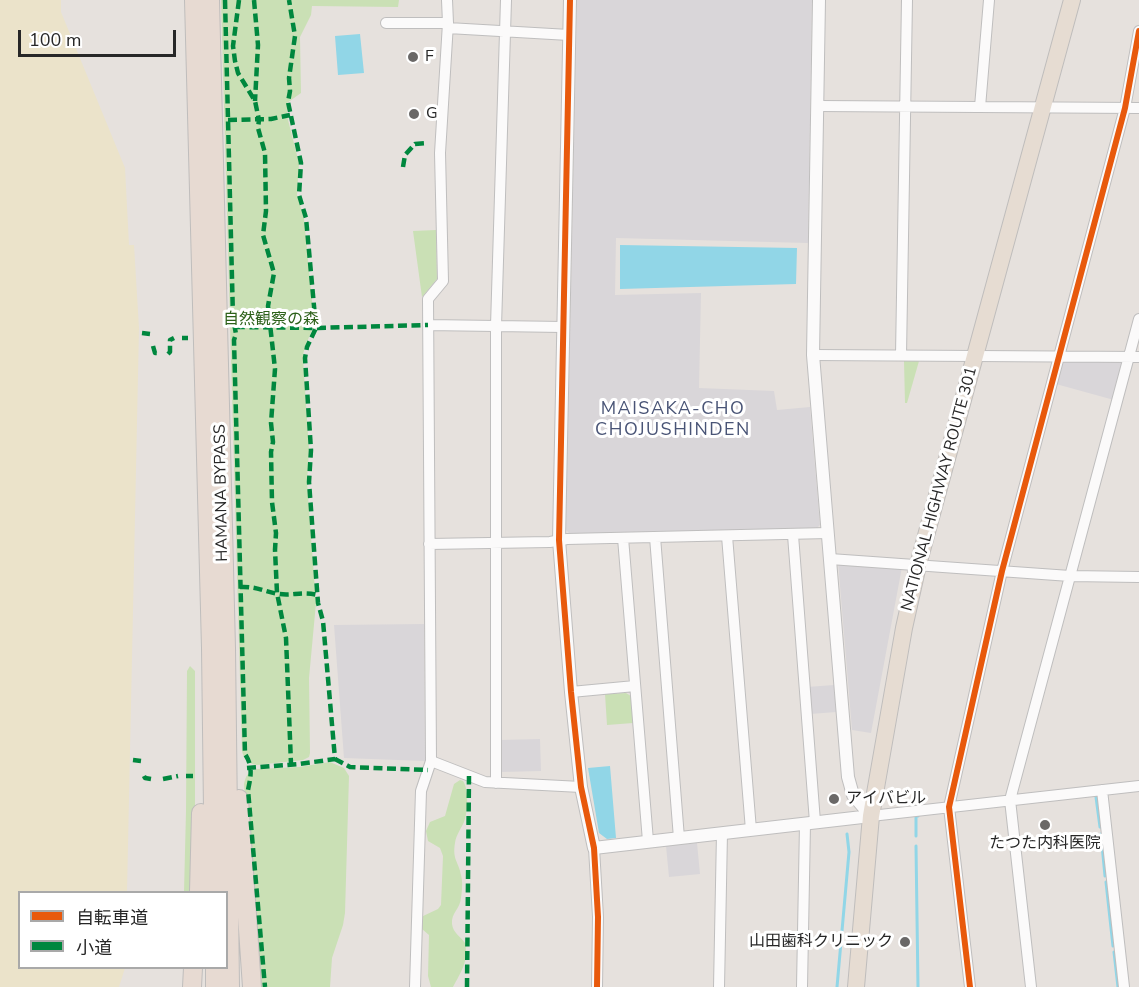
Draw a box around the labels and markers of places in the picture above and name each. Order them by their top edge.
place label: F [425,47,434,67]
marker: F [406,50,420,64]
place label: G [426,104,438,124]
marker: G [407,107,421,121]
place label: アイバビル [846,789,926,809]
marker: アイバビル [827,792,841,806]
marker: たつた内科医院 [1038,818,1052,832]
place label: たつた内科医院 [989,834,1101,854]
place label: 山田歯科クリニック [749,932,893,952]
marker: 山田歯科クリニック [898,935,912,949]

